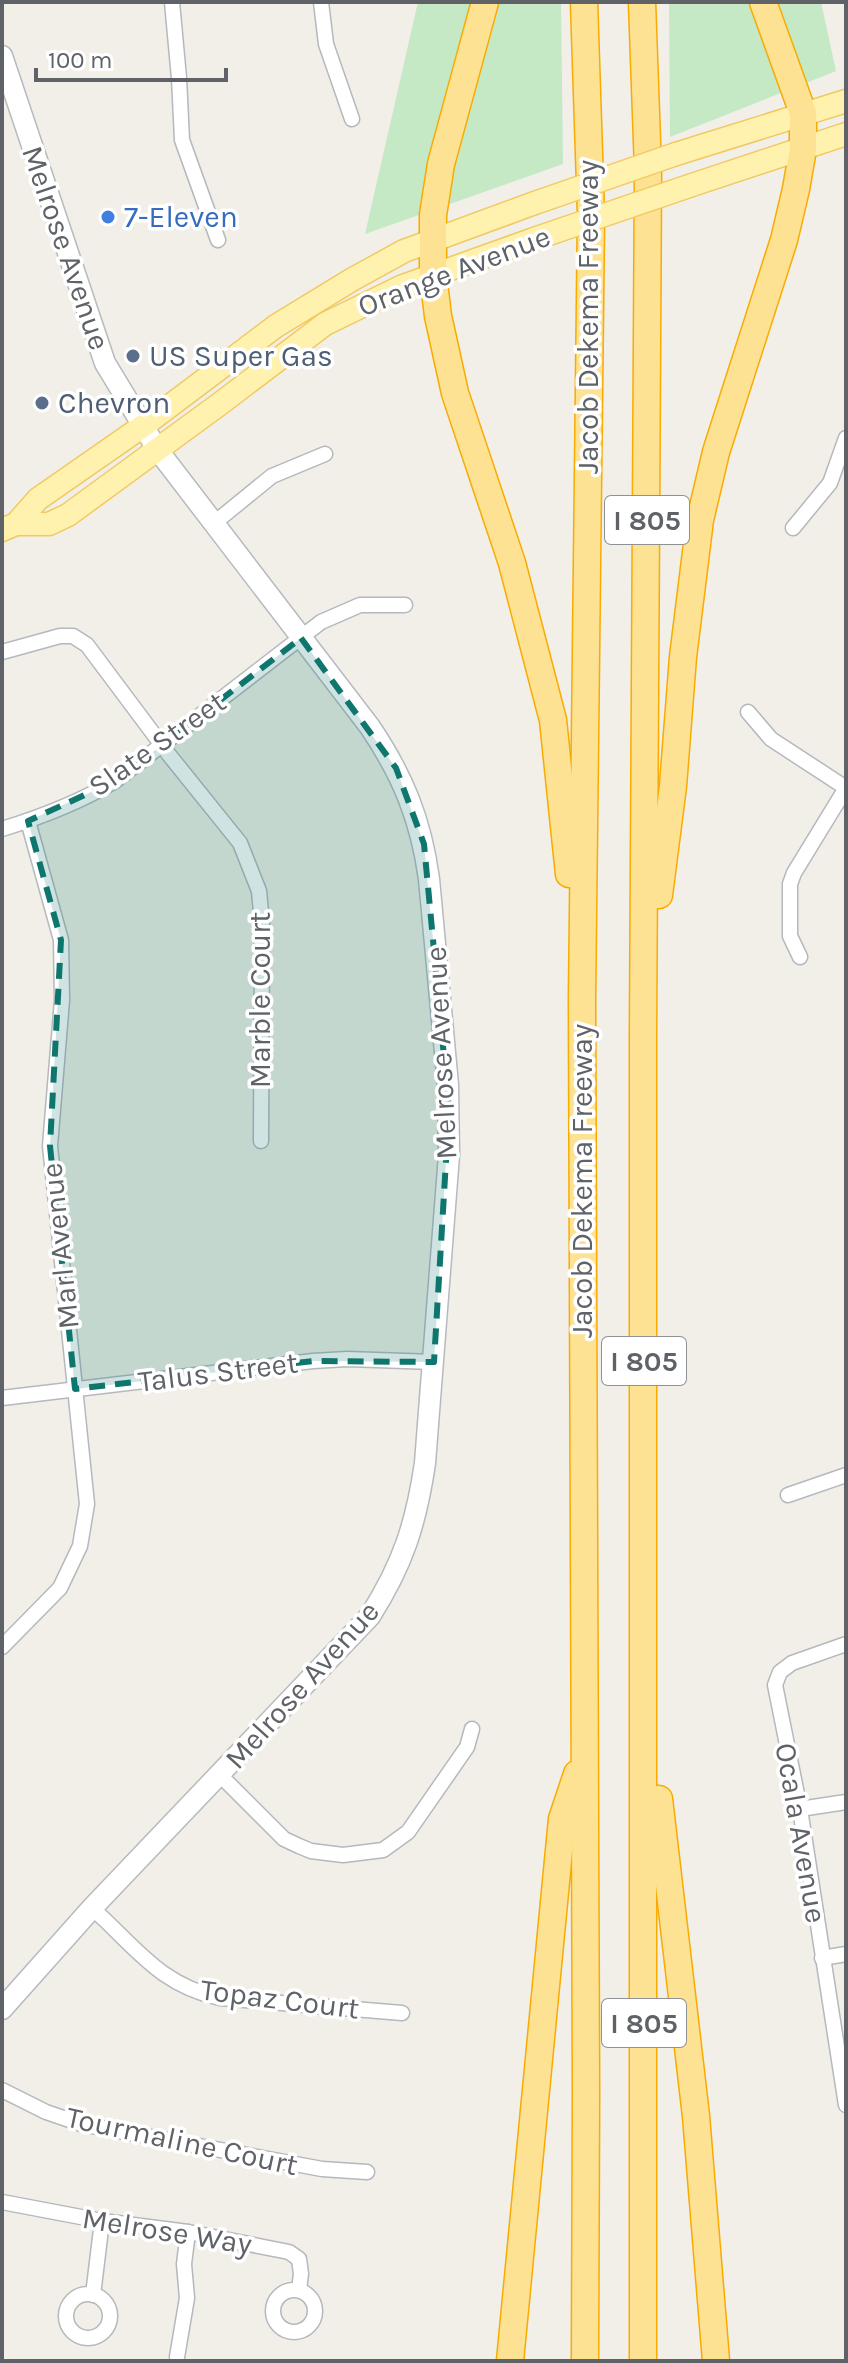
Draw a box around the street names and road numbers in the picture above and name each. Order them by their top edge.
street label: Melrose Avenue [14,141,118,355]
street label: Jacob Dekema Freeway [570,160,606,474]
street label: Orange Avenue [353,218,555,324]
road number: I 805 [605,496,689,544]
street label: Slate Street [81,684,233,804]
street label: Marble Court [242,912,278,1088]
street label: Melrose Avenue [417,945,465,1161]
street label: Jacob Dekema Freeway [564,1024,600,1338]
street label: Marl Avenue [33,1161,87,1331]
road number: I 805 [602,1337,686,1385]
street label: Talus Street [136,1344,300,1400]
street label: Melrose Avenue [217,1594,387,1776]
street label: Ocala Avenue [767,1740,835,1926]
street label: Topaz Court [199,1971,361,2027]
road number: I 805 [602,1999,686,2047]
street label: Tourmaline Court [63,2099,301,2183]
street label: Melrose Way [80,2200,254,2262]

